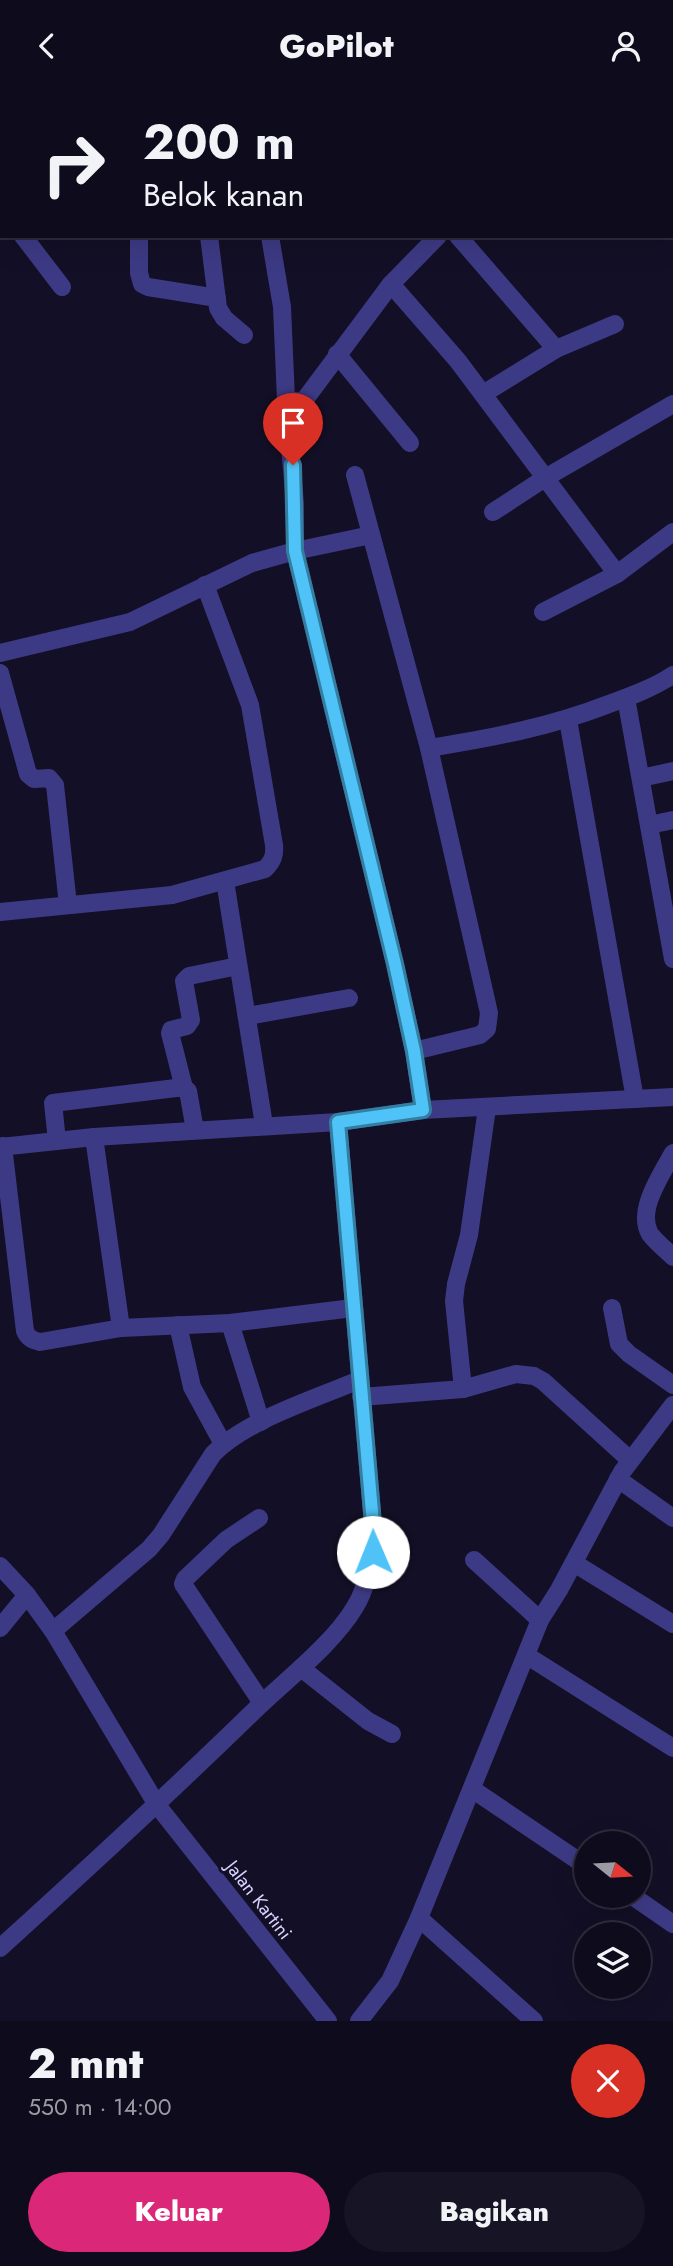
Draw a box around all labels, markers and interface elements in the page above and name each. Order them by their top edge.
text: GoPilot [279,23,394,69]
icon: back [28,27,66,65]
icon: person [607,27,645,65]
text: 200 m [143,107,295,177]
icon: right [28,119,119,210]
text: Belok kanan [143,172,304,218]
pin [263,393,323,465]
icon: arrive [274,404,312,442]
position arrow [336,1515,410,1589]
north arrow [574,1831,651,1907]
map controls [574,1831,651,1999]
street label: Jalan Kartini [218,1852,298,1945]
button: layers [574,1922,651,1999]
text: 2 mnt [28,2033,143,2094]
button: close [571,2044,645,2118]
text: 550 m · 14:00 [28,2090,172,2124]
button: Keluar [28,2172,330,2252]
button: Bagikan [344,2172,645,2252]

